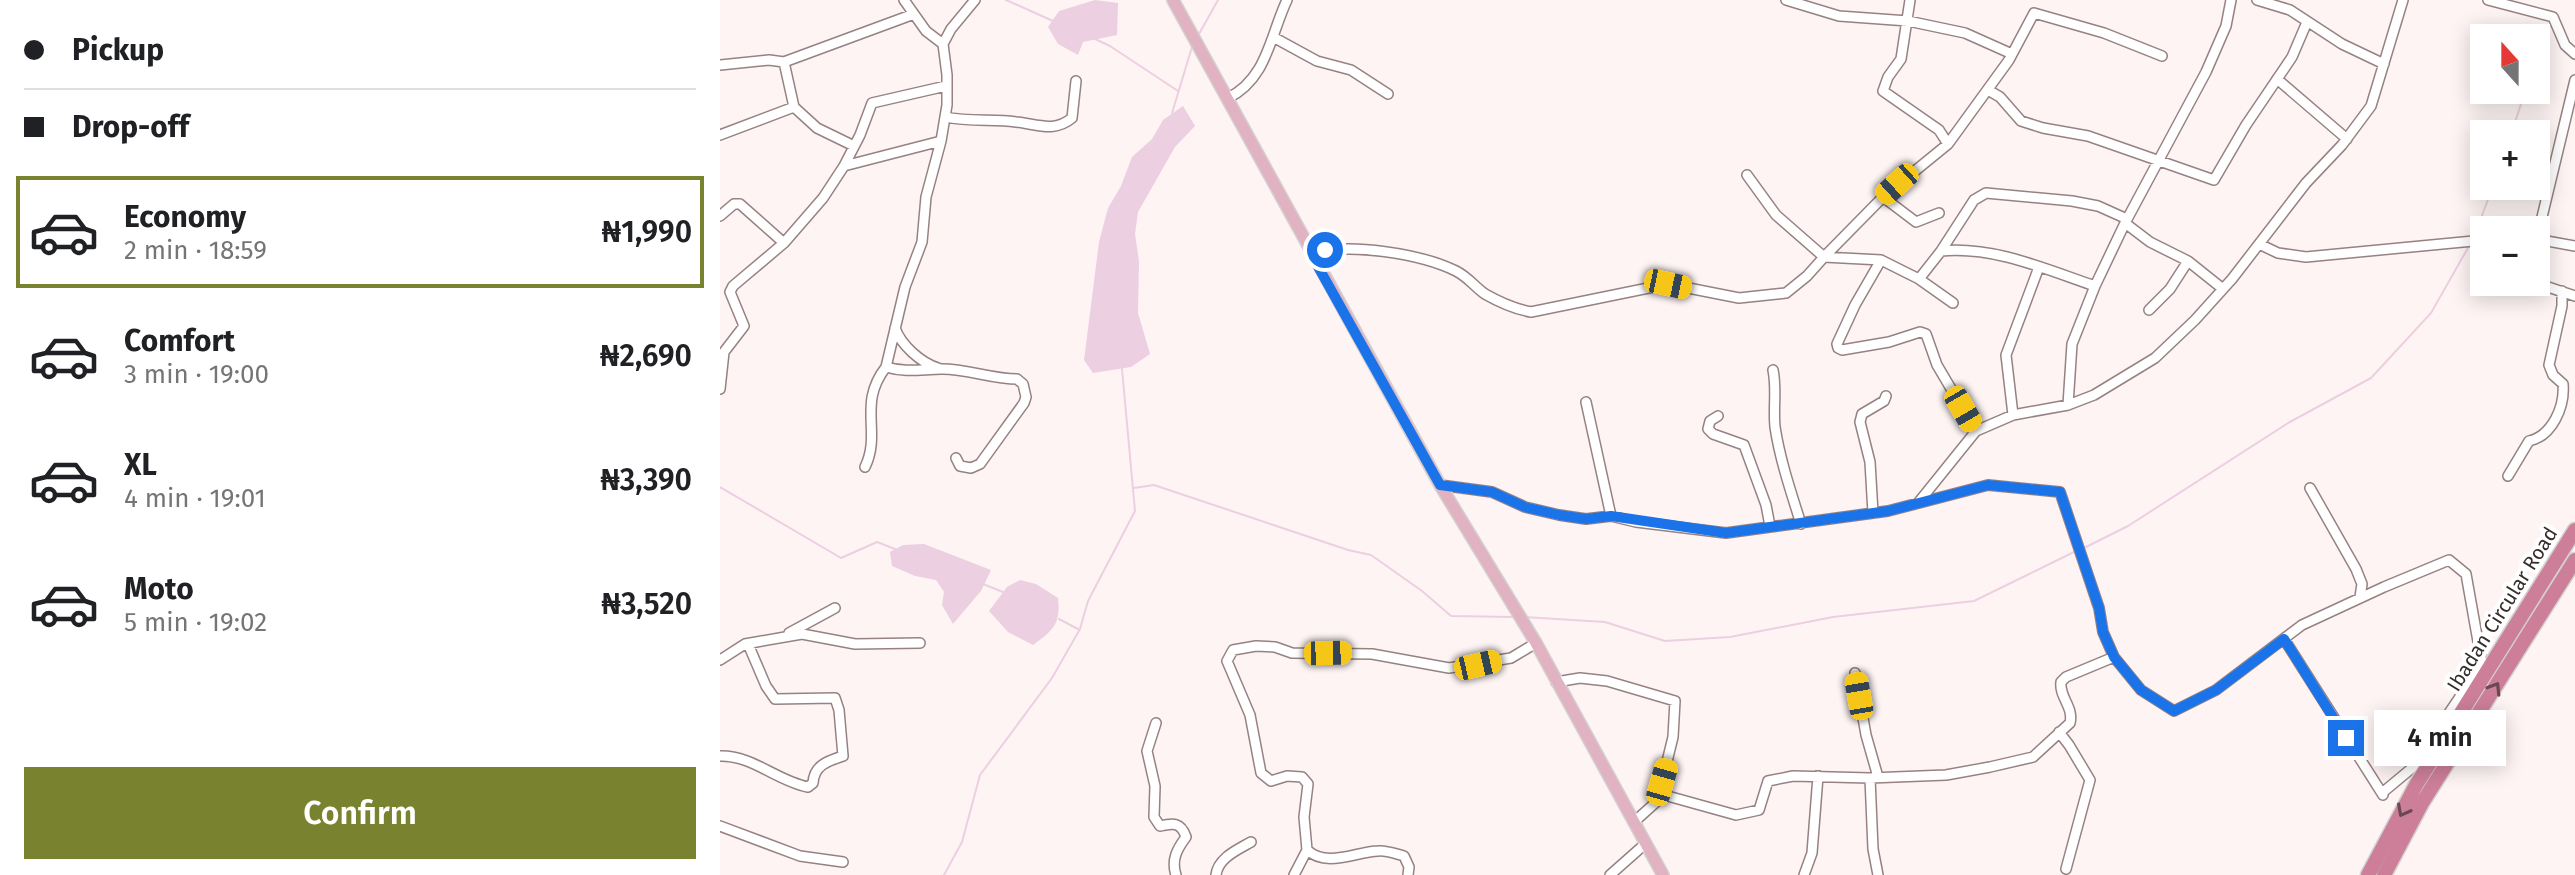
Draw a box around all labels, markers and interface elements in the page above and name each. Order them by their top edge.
north arrow [2470,24,2550,104]
map controls [2470,24,2550,296]
text: Pickup [72,32,164,68]
text: Drop-off [72,109,189,145]
button: + [2470,120,2550,200]
car [1871,159,1923,209]
icon: car [28,196,100,268]
text: Economy [124,199,246,235]
text: ₦1,990 [602,214,692,250]
button: − [2470,216,2550,296]
route start [1307,232,1343,268]
text: 2 min · 18:59 [124,235,267,266]
car [1642,267,1694,301]
icon: car [28,320,100,392]
text: Comfort [124,323,235,359]
text: ₦2,690 [600,338,692,374]
text: 3 min · 19:00 [124,359,269,390]
car [1941,382,1985,436]
icon: car [28,444,100,516]
text: XL [124,447,157,483]
text: ₦3,390 [600,462,692,498]
text: 4 min · 19:01 [124,483,266,514]
street label: Ibadan Circular Road [2442,522,2562,696]
icon: car [28,568,100,640]
text: Moto [124,571,194,607]
text: ₦3,520 [601,586,692,622]
text: 5 min · 19:02 [124,607,267,638]
car [1304,641,1352,665]
car [1452,648,1504,682]
car [1843,670,1875,722]
one-way arrow [2485,682,2500,696]
callout: 4 min [2374,710,2506,766]
route end [2328,720,2364,756]
text: 4 min [2407,722,2473,753]
car [1644,756,1680,808]
button: Confirm [24,767,696,859]
one-way arrow [2397,803,2412,817]

